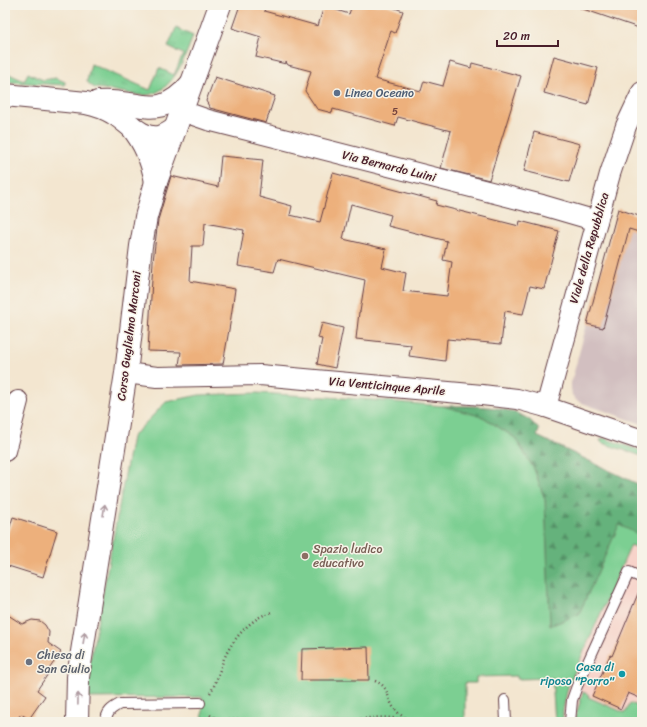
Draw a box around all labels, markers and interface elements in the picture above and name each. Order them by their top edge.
scale bar [497,22,558,48]
text: 20 m [503,25,530,47]
place label: Linea Oceano [345,82,414,104]
marker: Linea Oceano [332,88,342,98]
house number: 5 [392,103,398,121]
street label: Via Bernardo Luini [340,144,439,188]
street label: Viale della Repubblica [563,190,615,306]
street label: Corso Guglielmo Marconi [110,269,148,402]
street label: Via Venticinque Aprile [328,370,446,402]
one-way arrow [100,504,108,517]
place label: Spazio ludico educativo [313,538,382,574]
marker: Spazio ludico educativo [300,551,310,561]
one-way arrow [80,632,88,645]
place label: Chiesa di San Giulio [37,644,90,680]
place label: Casa di riposo "Porro" [540,656,615,692]
marker: Chiesa di San Giulio [24,657,34,667]
marker: Casa di riposo "Porro" [617,669,627,679]
one-way arrow [74,693,81,706]

